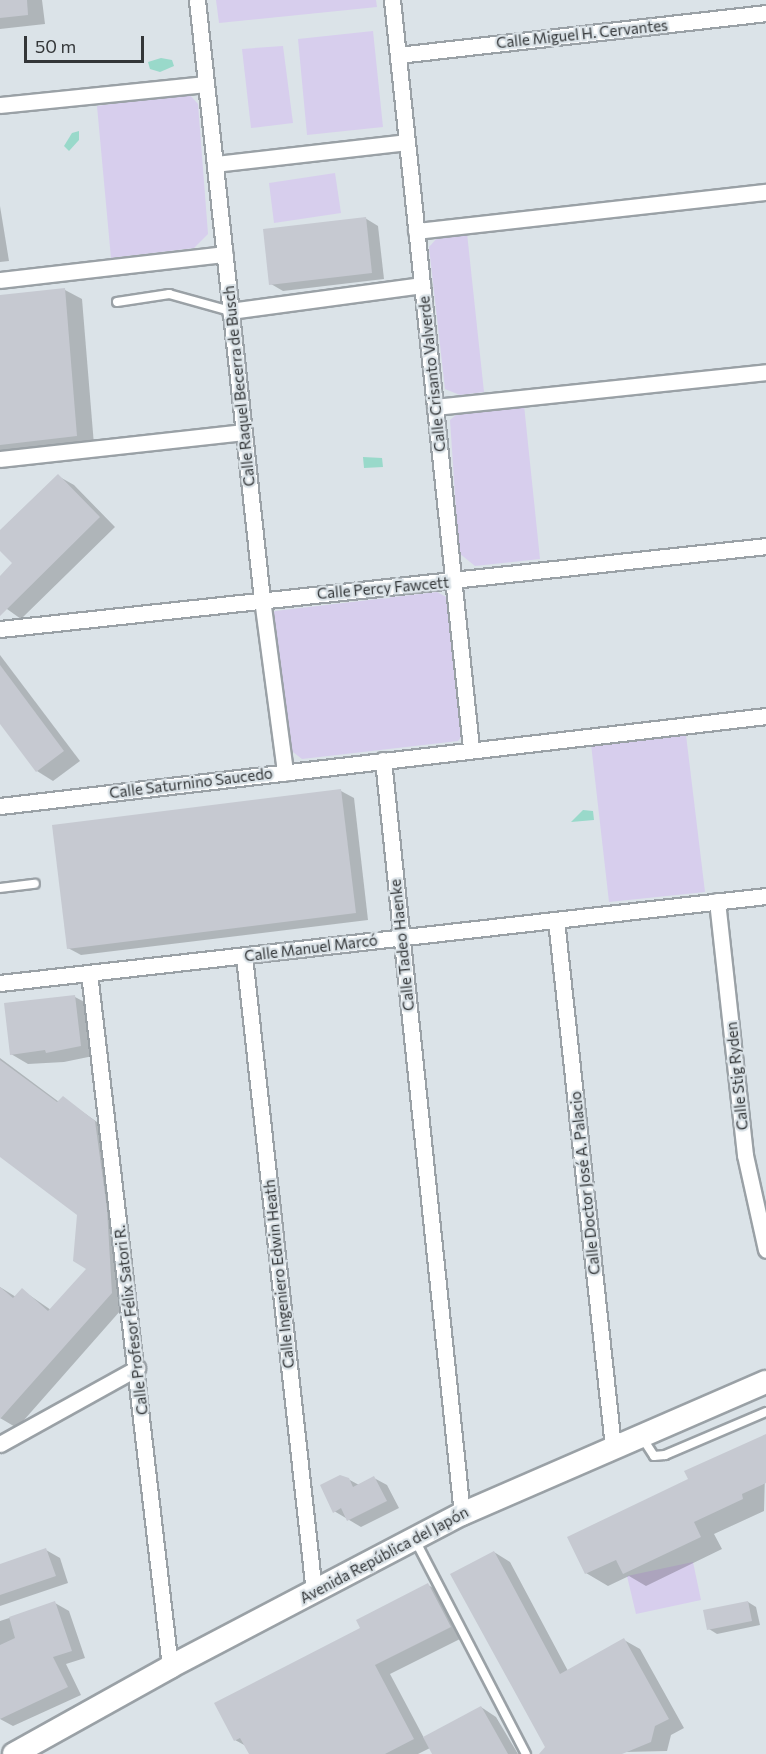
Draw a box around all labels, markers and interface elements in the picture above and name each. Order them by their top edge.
street label: Calle Miguel H. Cervantes [495,16,669,52]
scale bar [27,24,147,62]
text: 50 m [35,35,76,57]
street label: Calle Raquel Becerra de Busch [219,285,259,487]
street label: Calle Crisanto Valverde [415,295,449,453]
street label: Calle Percy Fawcett [316,573,450,603]
street label: Calle Saturnino Saucedo [108,764,274,802]
street label: Calle Tadeo Haenke [386,878,418,1012]
street label: Calle Manuel Marcó [243,931,379,965]
street label: Calle Stig Ryden [722,1021,752,1131]
street label: Calle Doctor José A. Palacio [566,1090,604,1276]
street label: Calle Ingeniero Edwin Heath [260,1179,298,1369]
street label: Calle Profesor Félix Satori R. [110,1224,152,1416]
street label: Avenida República del Japón [297,1503,471,1607]

